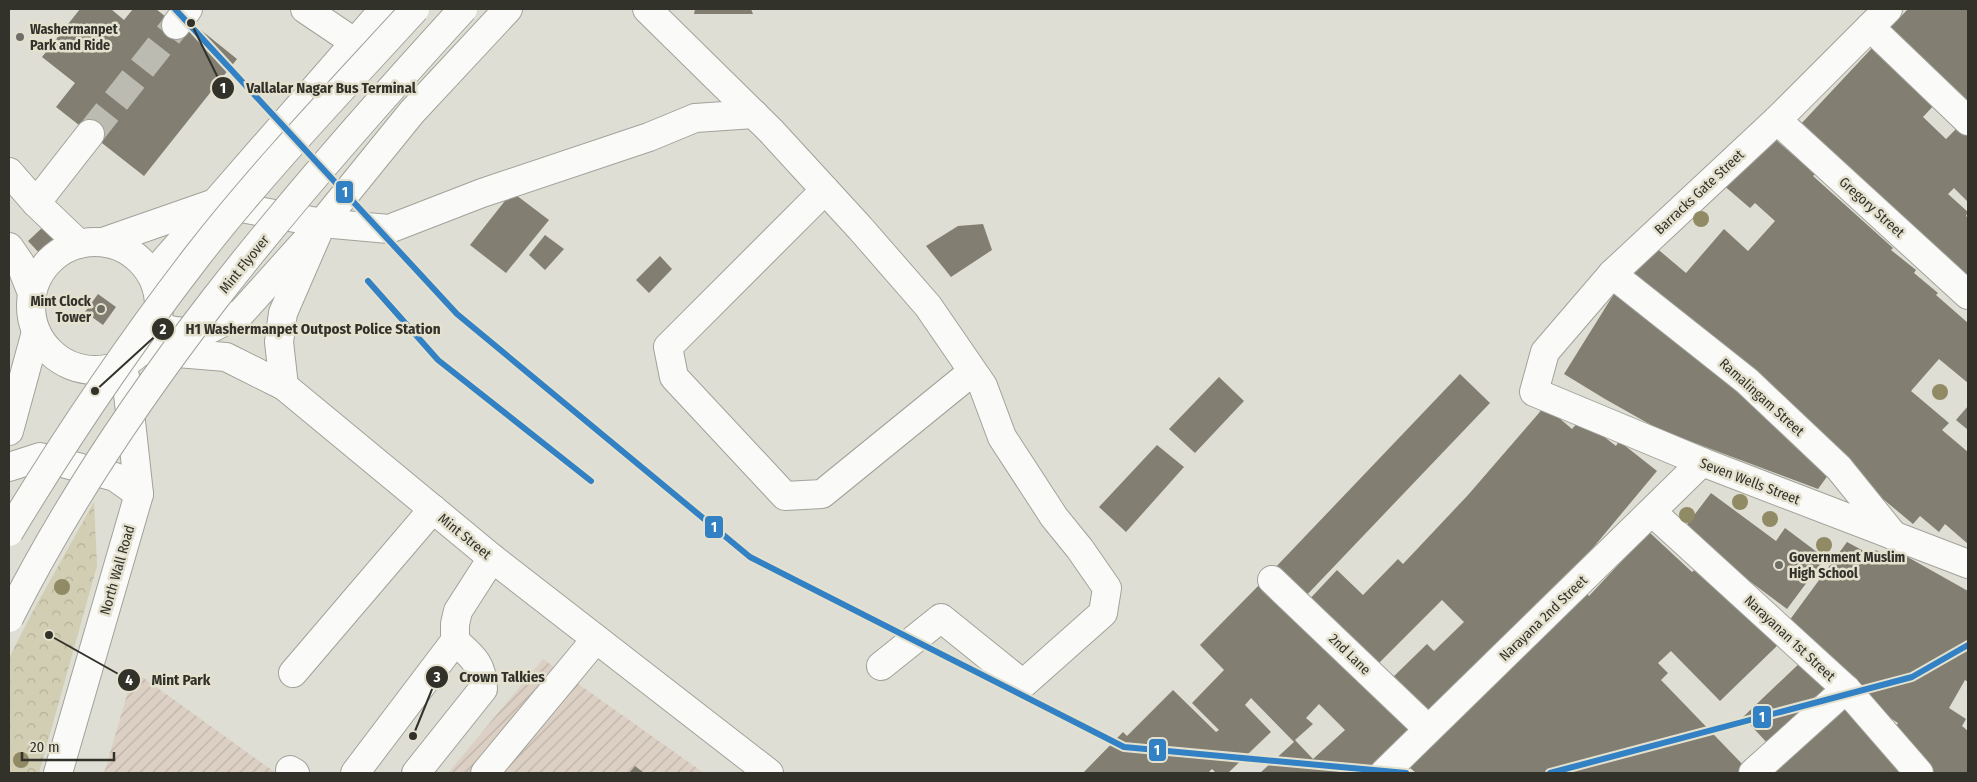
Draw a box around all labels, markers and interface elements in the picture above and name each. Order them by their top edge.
place label: Washermanpet Park and Ride [30,21,119,54]
marker: Washermanpet Park and Ride [14,31,26,43]
callout: Vallalar Nagar Bus Terminal [211,73,425,103]
text: 1 [220,79,226,97]
text: Vallalar Nagar Bus Terminal [245,79,417,97]
street label: Barracks Gate Street [1651,146,1748,238]
street label: Gregory Street [1836,174,1908,241]
line badge: 1 [335,180,354,204]
text: 1 [342,184,348,201]
street label: Mint Flyover [216,232,273,297]
place label: Mint Clock Tower [30,293,92,326]
marker: Mint Clock Tower [95,303,107,315]
callout: H1 Washermanpet Outpost Police Station [151,314,451,344]
text: 2 [159,320,167,338]
text: H1 Washermanpet Outpost Police Station [185,320,441,338]
street label: Ramalingam Street [1716,355,1808,440]
street label: Seven Wells Street [1697,455,1803,509]
street label: Mint Street [435,510,495,563]
line badge: 1 [704,515,724,539]
text: 1 [711,519,717,536]
street label: North Wall Road [97,523,138,617]
place label: Government Muslim High School [1789,549,1906,582]
marker: Government Muslim High School [1773,559,1785,571]
street label: Narayana 2nd Street [1496,572,1591,665]
street label: Narayanan 1st Street [1741,592,1839,685]
street label: 2nd Lane [1325,630,1374,678]
callout: Crown Talkies [424,662,555,692]
callout: Mint Park [116,665,220,695]
text: 3 [432,668,441,686]
text: Crown Talkies [459,668,545,686]
text: 4 [125,671,133,689]
text: Mint Park [152,671,211,689]
line badge: 1 [1752,705,1772,729]
text: 1 [1759,709,1765,726]
scale bar [22,730,115,762]
text: 20 m [30,738,60,756]
line badge: 1 [1148,738,1167,762]
text: 1 [1154,742,1160,759]

